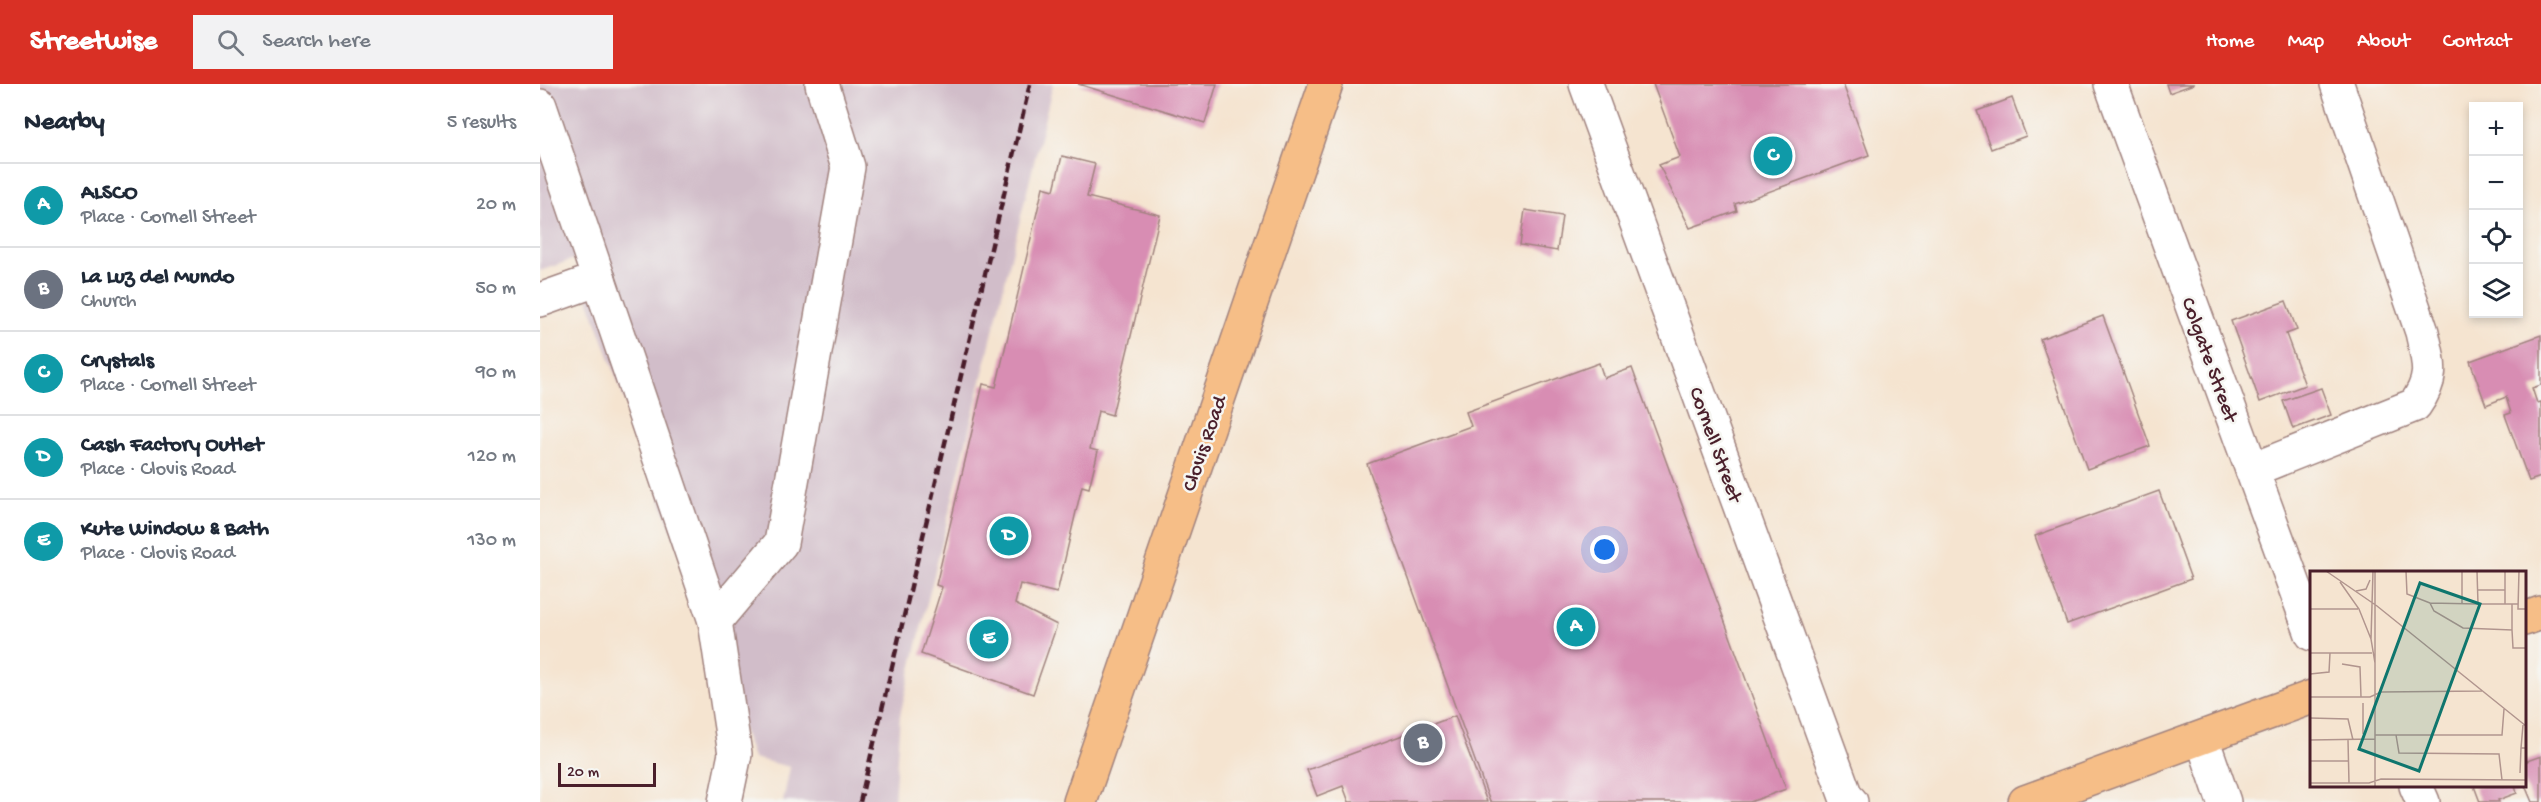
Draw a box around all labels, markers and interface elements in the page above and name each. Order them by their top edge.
search box [193,15,613,69]
text: Streetwise [30,26,157,59]
icon: search [214,26,247,59]
text: Search here [262,29,371,55]
text: Home [2206,30,2254,55]
text: Map [2287,30,2324,55]
text: About [2357,30,2410,55]
text: Contact [2443,30,2511,55]
map controls [2469,102,2523,318]
button: + [2469,102,2523,156]
text: Nearby [24,108,105,139]
text: 5 results [447,112,516,135]
pin: C [1754,134,1792,178]
button: − [2469,156,2523,210]
text: ALSCO [81,181,137,207]
text: A [38,194,49,217]
text: 20 m [476,194,516,217]
text: Place · Cornell Street [81,207,255,230]
button: locate [2469,210,2523,264]
button: layers [2469,264,2523,318]
text: La Luz del Mundo [81,265,234,291]
text: B [38,278,49,301]
text: 50 m [475,278,516,301]
text: Church [81,291,137,314]
street label: Colgate Street [2174,294,2243,428]
text: Crystals [81,349,154,375]
text: C [38,362,49,385]
text: 90 m [476,362,516,385]
text: Place · Cornell Street [81,375,255,398]
street label: Cornell Street [1681,384,1747,508]
street label: Clovis Road [1178,392,1235,495]
text: Cash Factory Outlet [81,433,263,459]
text: D [37,446,50,469]
text: 120 m [468,446,516,469]
text: Place · Clovis Road [81,459,235,482]
pin: D [990,514,1028,558]
text: Kute Window & Bath [81,517,269,543]
text: E [37,530,50,553]
text: 130 m [467,530,516,553]
your location [1590,535,1619,564]
text: Place · Clovis Road [81,543,235,566]
inset map [2310,571,2526,787]
pin: A [1556,604,1596,650]
pin: E [970,616,1008,662]
pin: B [1404,720,1442,766]
scale bar [558,760,656,788]
text: 20 m [567,764,599,783]

